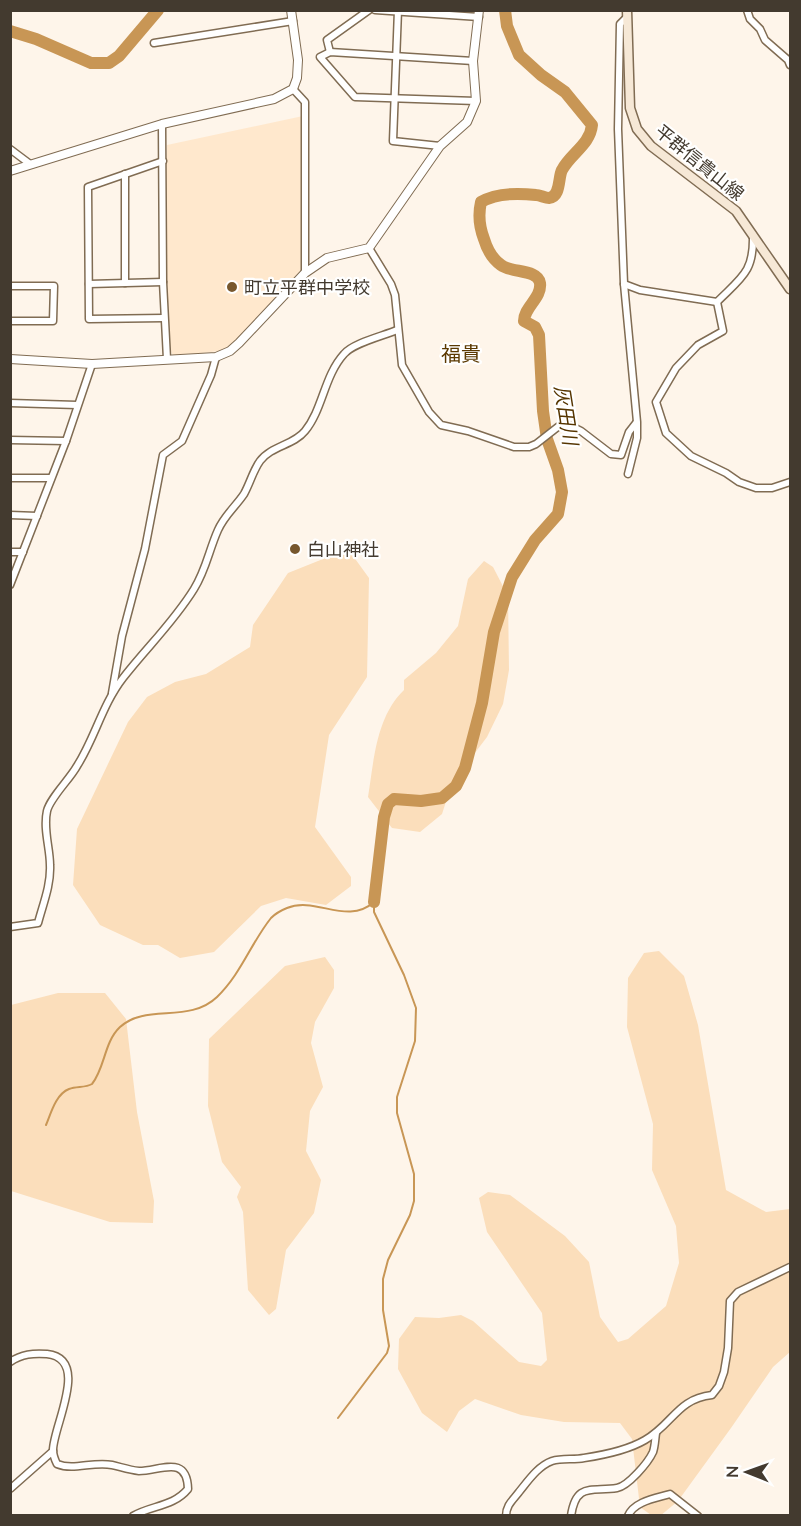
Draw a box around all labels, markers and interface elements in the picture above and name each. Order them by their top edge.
street label: 平群信貴山線 [651,119,749,205]
place label: 町立平群中学校 [244,276,370,298]
marker: 町立平群中学校 [225,280,239,294]
district label: 福貴 [441,341,481,365]
water label: 灰田川 [550,383,584,448]
place label: 白山神社 [307,538,379,560]
marker: 白山神社 [288,542,302,556]
north arrow [717,1442,777,1502]
text: N [722,1465,741,1478]

